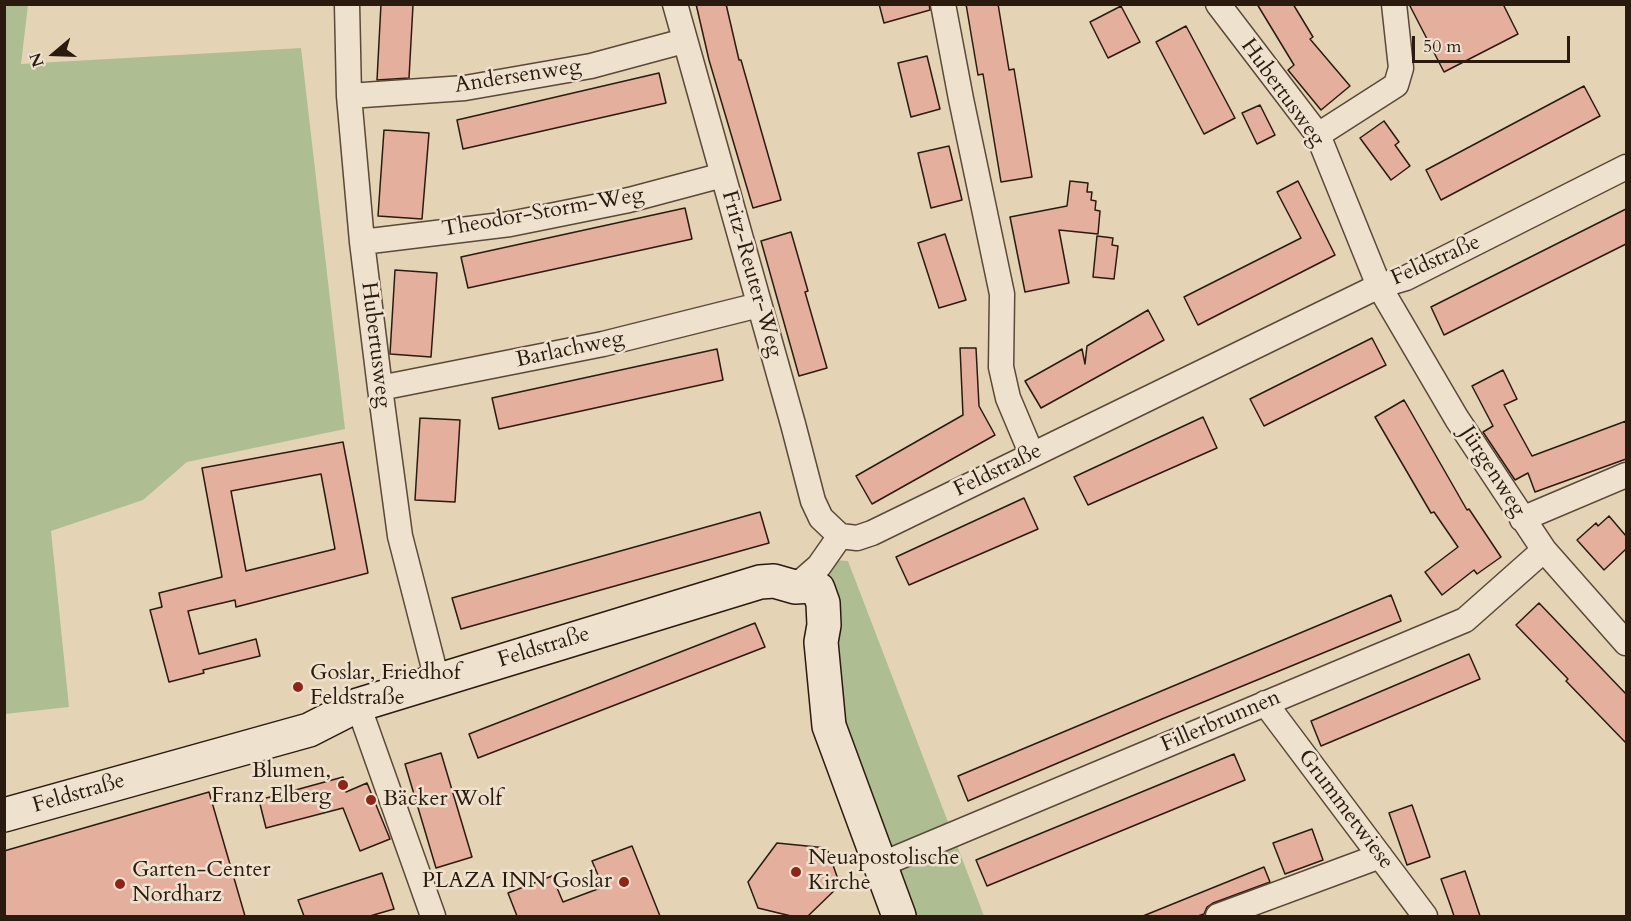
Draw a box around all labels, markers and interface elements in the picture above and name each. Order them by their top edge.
north arrow [24,24,84,84]
scale bar [1415,24,1572,62]
street label: Hubertusweg [1234,34,1330,152]
text: 50 m [1423,34,1462,59]
text: N [24,50,50,70]
street label: Andersenweg [453,54,583,100]
street label: Theodor-Storm-Weg [440,182,646,244]
street label: Fritz-Reuter-Weg [715,188,787,360]
street label: Feldstraße [1387,230,1485,292]
street label: Hubertusweg [354,281,396,409]
street label: Barlachweg [514,326,626,374]
street label: Jürgenweg [1453,422,1531,522]
street label: Feldstraße [950,438,1046,504]
street label: Feldstraße [495,622,593,674]
place label: Goslar, Friedhof Feldstraße [310,661,460,712]
marker: Goslar, Friedhof Feldstraße [291,680,305,694]
street label: Fillerbrunnen [1157,685,1285,759]
street label: Grummetwiese [1291,745,1399,875]
place label: Blumen, Franz Elberg [211,759,331,810]
street label: Feldstraße [30,768,128,820]
marker: Blumen, Franz Elberg [336,778,350,792]
place label: Bäcker Wolf [383,787,502,813]
marker: Bäcker Wolf [364,793,378,807]
place label: Neuapostolische Kirche [808,846,959,897]
place label: Garten-Center Nordharz [132,858,270,909]
marker: Neuapostolische Kirche [789,865,803,879]
place label: PLAZA INN Goslar [422,869,612,895]
marker: PLAZA INN Goslar [617,875,631,889]
marker: Garten-Center Nordharz [113,877,127,891]

